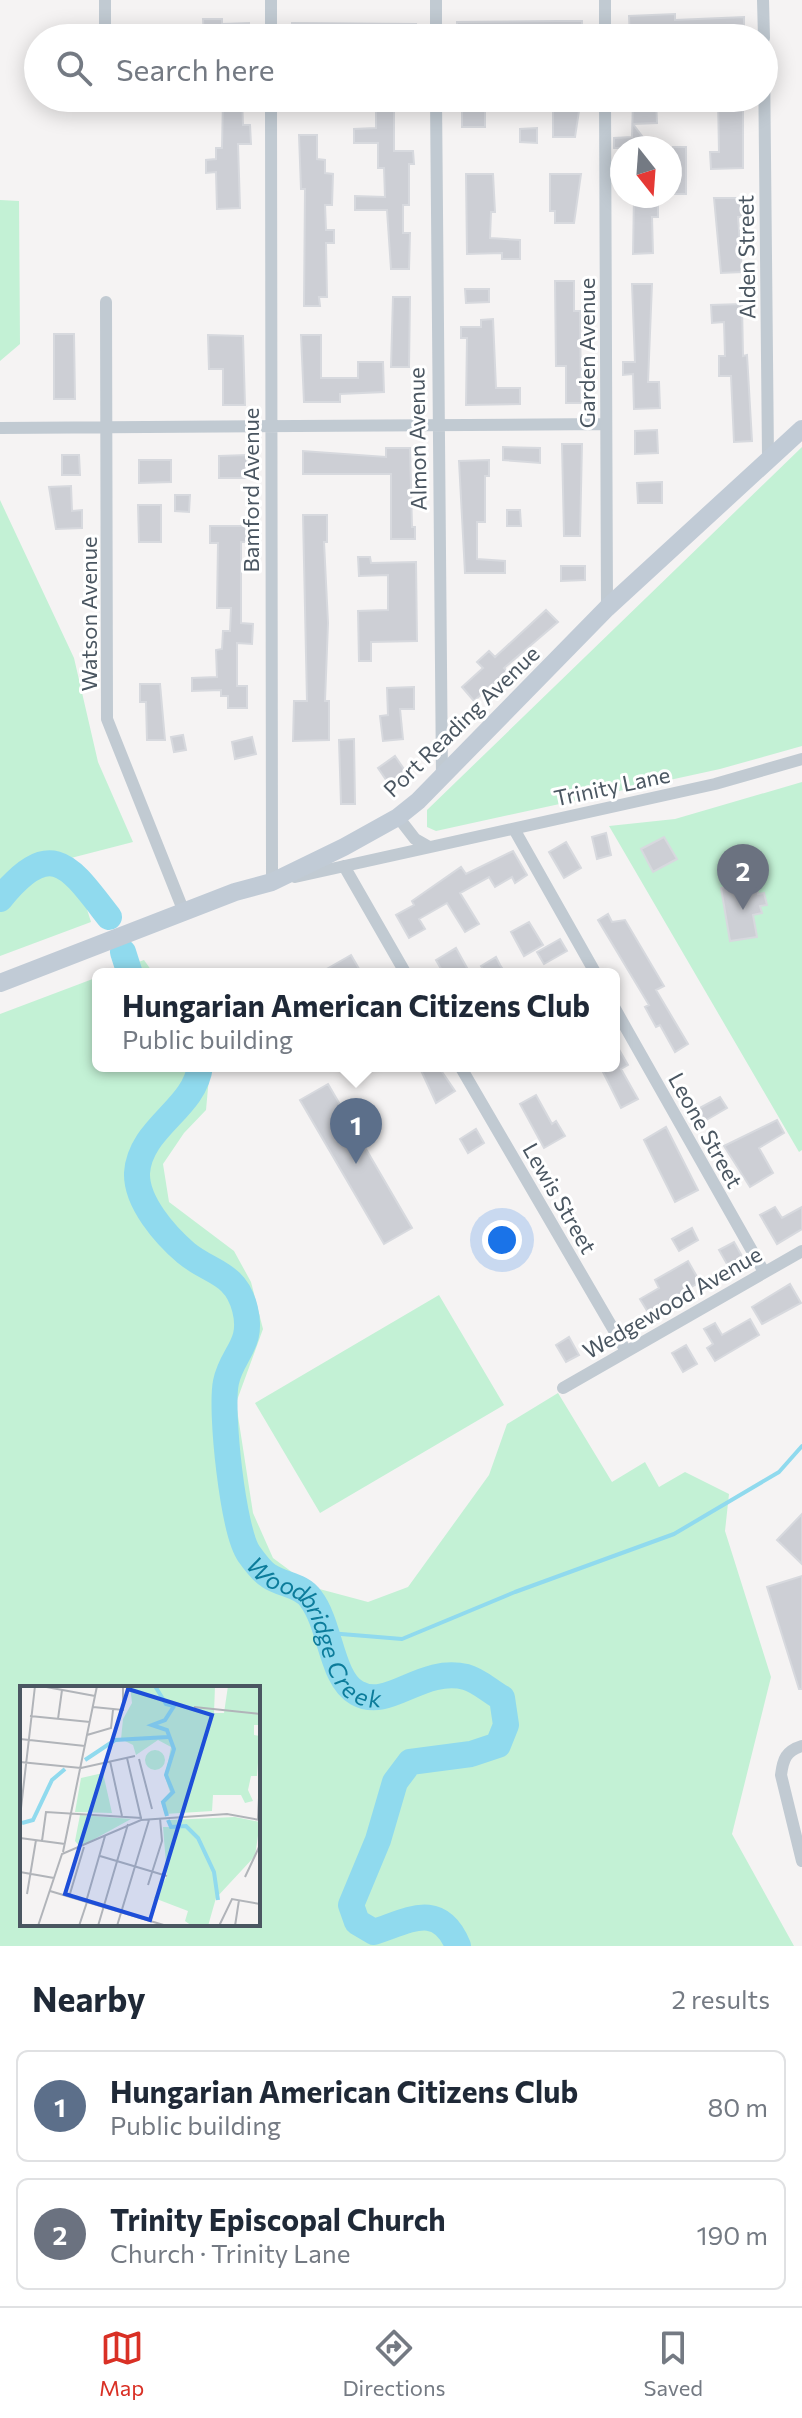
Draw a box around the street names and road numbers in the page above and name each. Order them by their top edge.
street label: Alden Street [731,195,761,319]
street label: Garden Avenue [573,278,600,428]
street label: Almon Avenue [402,367,432,511]
street label: Bamford Avenue [237,408,264,572]
street label: Watson Avenue [75,536,102,692]
street label: Port Reading Avenue [377,640,545,802]
street label: Trinity Lane [552,761,672,811]
street label: Leone Street [663,1067,749,1193]
street label: Lewis Street [517,1138,603,1258]
street label: Wedgewood Avenue [578,1240,766,1364]

